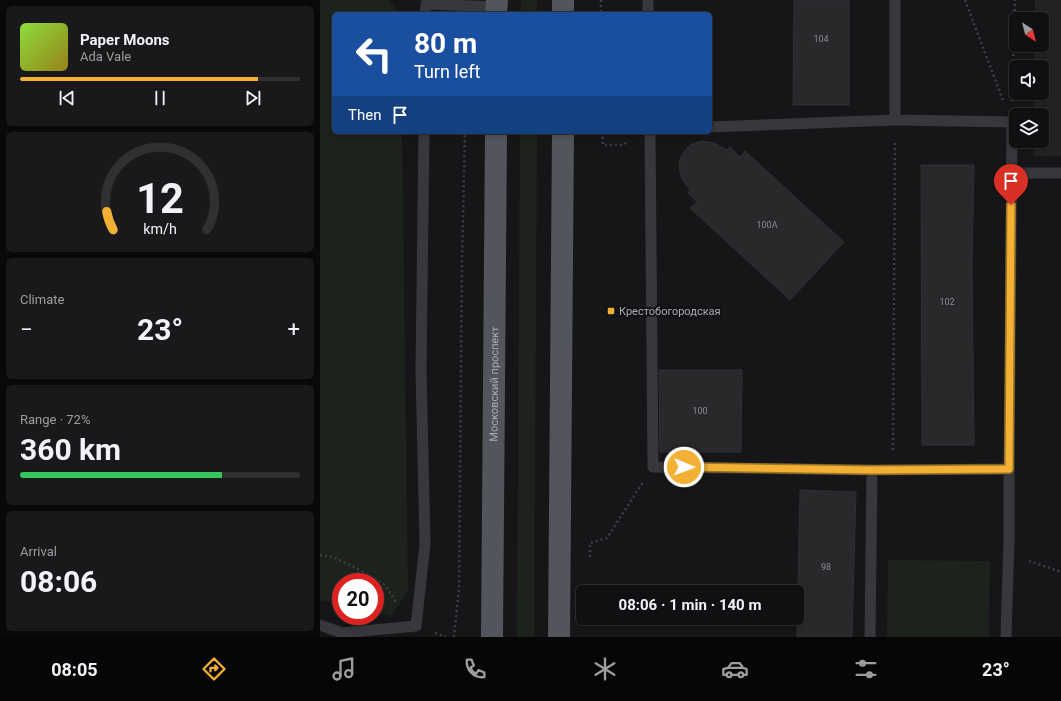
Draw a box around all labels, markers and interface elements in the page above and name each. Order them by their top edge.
north arrow [1009,12,1049,52]
map controls [1009,12,1049,148]
text: 80 m [414,27,477,60]
icon: left [348,28,400,80]
text: Paper Moons [80,31,170,49]
house number: 104 [813,34,829,44]
text: Ada Vale [80,49,131,64]
button: sound [1009,60,1049,100]
text: Turn left [414,61,480,82]
icon: previous [56,87,78,109]
icon: pause [149,87,171,109]
icon: next [242,87,264,109]
icon: arrive [389,104,411,126]
text: Then [348,106,381,124]
button: layers [1009,108,1049,148]
pin [994,164,1028,205]
icon: arrive [1000,170,1022,192]
text: 12 [136,174,184,223]
house number: 100А [756,220,778,230]
text: km/h [143,221,177,237]
text: Climate [20,292,64,307]
house number: 102 [939,297,955,307]
place label: Крестобогородская [619,305,721,318]
marker: Крестобогородская [606,306,616,316]
text: 23° [137,312,183,347]
text: − [20,317,33,342]
text: + [288,317,300,342]
street label: Московский проспект [487,326,501,442]
house number: 100 [692,406,708,416]
text: Range · 72% [20,412,90,427]
text: 360 km [20,432,121,467]
position arrow [663,446,705,488]
text: Arrival [20,544,57,559]
house number: 98 [821,562,831,572]
text: 08:06 [20,564,97,599]
speed limit sign: 20 [332,573,384,625]
text: 08:06 · 1 min · 140 m [619,596,761,614]
icon: directions [200,655,228,683]
icon: music [330,655,358,683]
icon: phone [461,655,489,683]
icon: climate [591,655,619,683]
icon: car [721,655,749,683]
icon: filters [852,655,880,683]
text: 08:05 [51,659,98,680]
text: 23° [982,659,1010,680]

